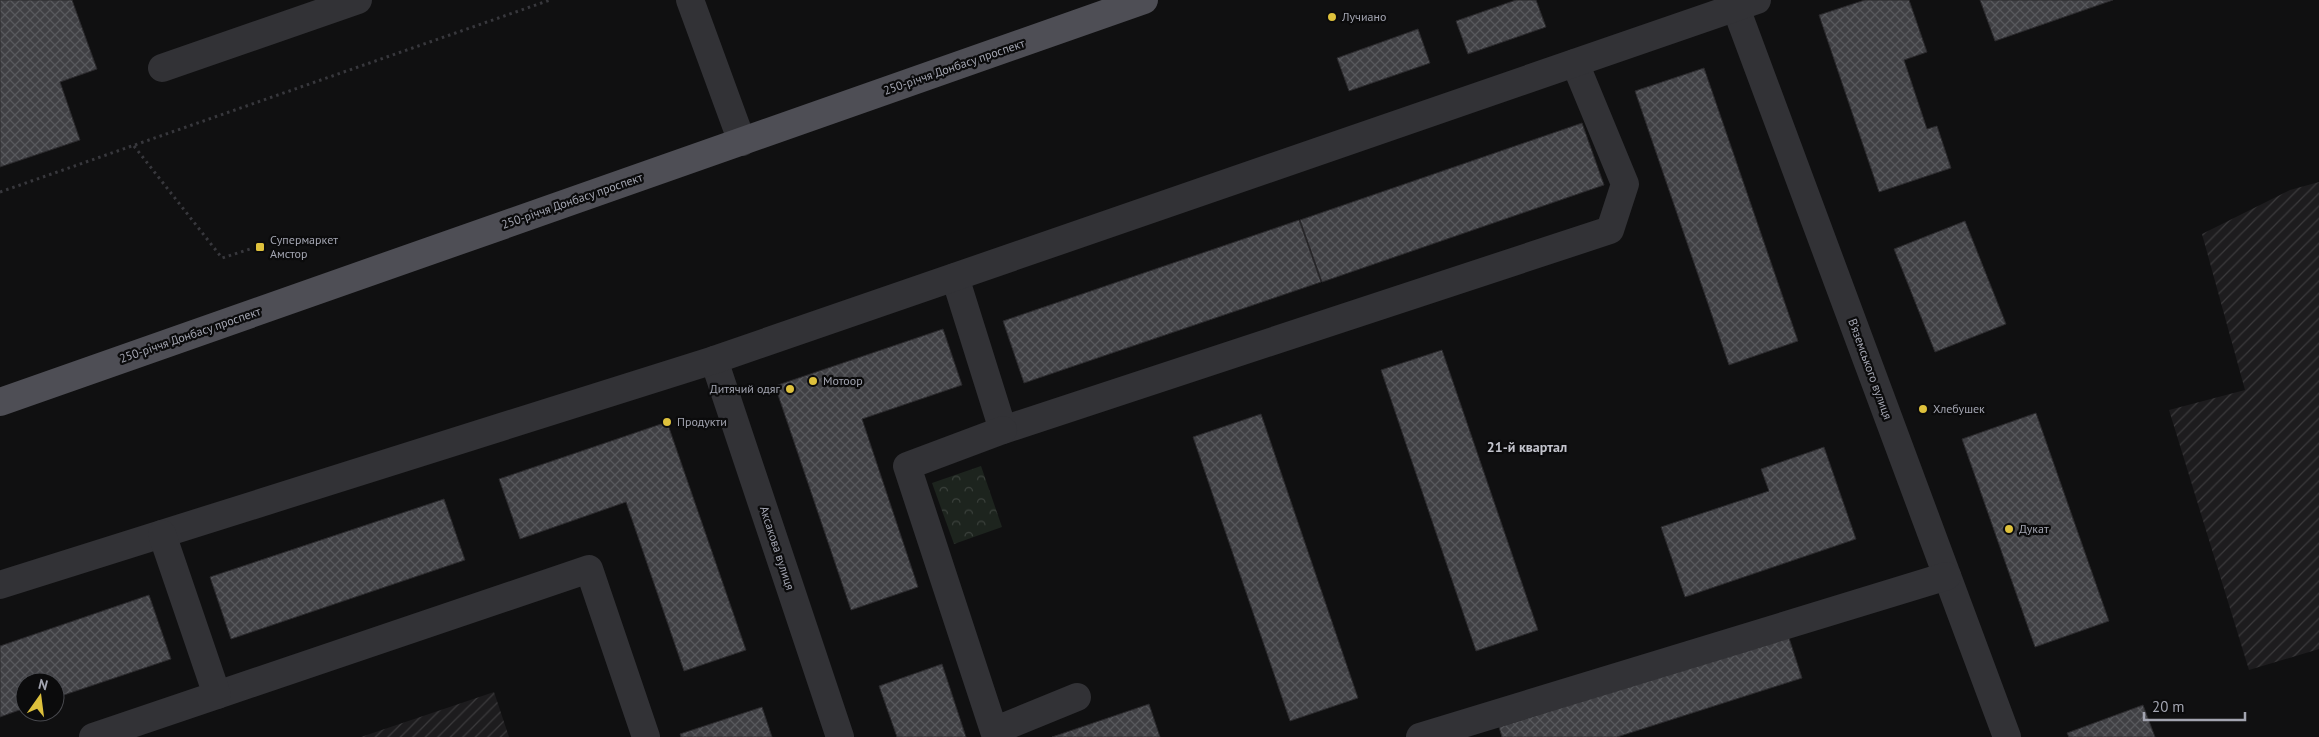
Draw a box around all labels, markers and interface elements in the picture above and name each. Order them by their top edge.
place label: Лучиано [1341,9,1386,24]
marker: Лучиано [1326,11,1338,23]
street label: 250-річчя Донбасу проспект [881,35,1027,98]
street label: 250-річчя Донбасу проспект [499,169,645,232]
place label: Супермаркет Амстор [270,232,338,261]
marker: Супермаркет Амстор [254,241,266,253]
street label: 250-річчя Донбасу проспект [117,303,263,366]
street label: В’яземського вулиця [1845,316,1896,421]
place label: Мотоор [823,373,863,388]
marker: Мотоор [807,375,819,387]
place label: Дитячий одяг [710,381,781,396]
marker: Дитячий одяг [784,383,796,395]
place label: Хлебушек [1933,401,1985,416]
marker: Хлебушек [1917,403,1929,415]
place label: Продукти [677,414,727,429]
marker: Продукти [661,416,673,428]
district label: 21-й квартал [1487,438,1567,456]
street label: Аксакова вулиця [757,504,798,592]
place label: Дукат [2019,521,2049,536]
marker: Дукат [2003,523,2015,535]
north arrow [15,672,65,722]
text: N [37,675,50,694]
scale bar [2144,690,2245,722]
text: 20 m [2152,697,2185,716]

